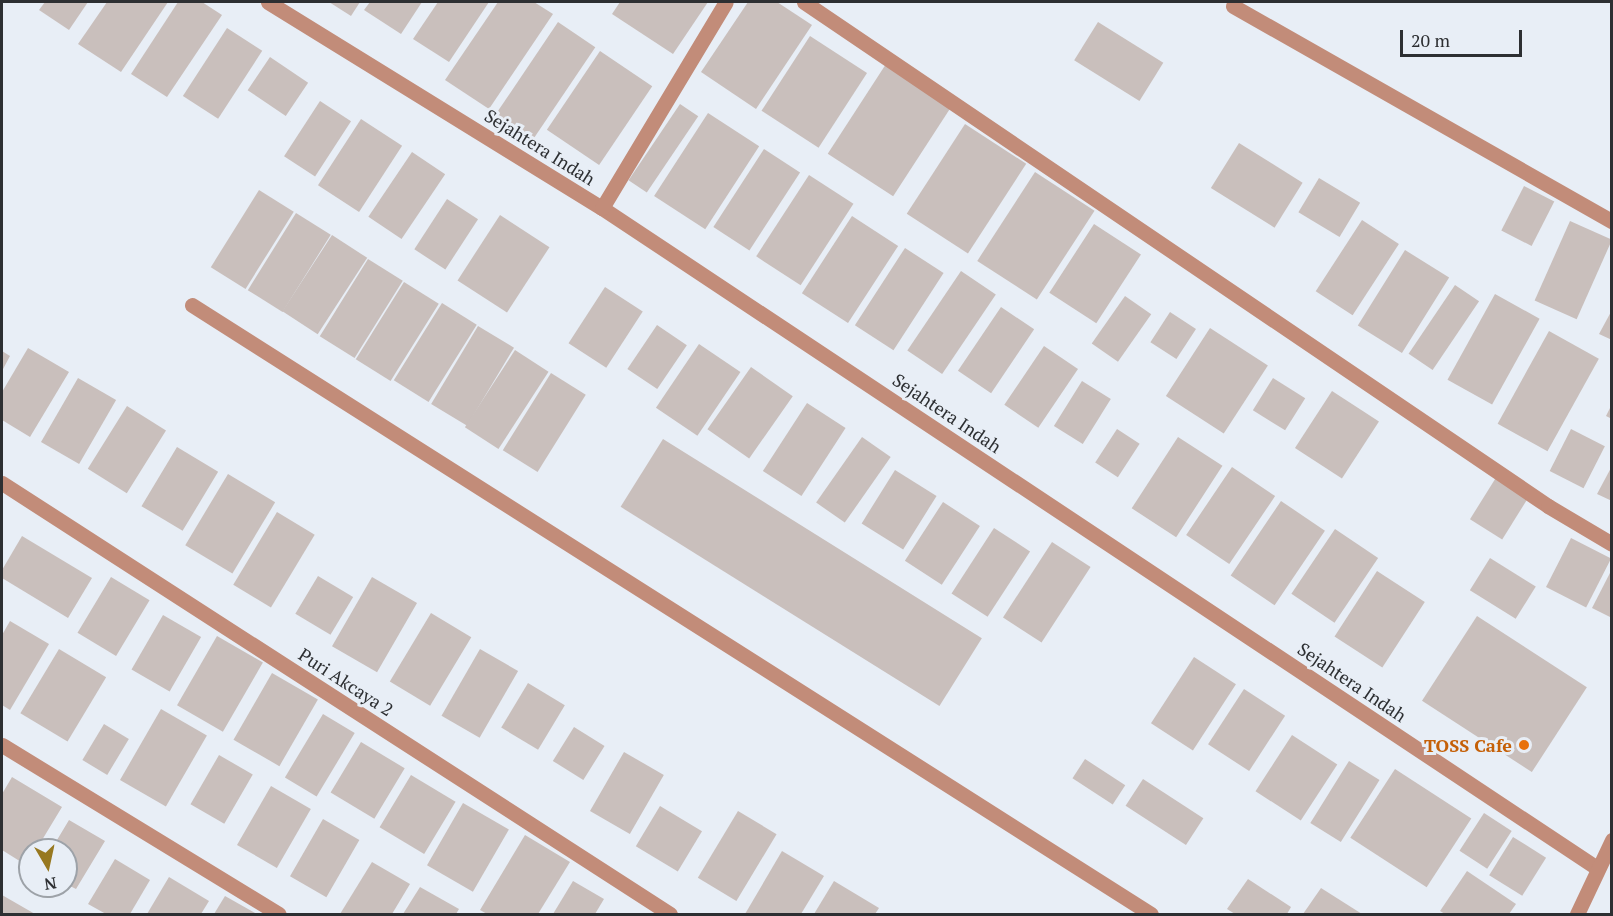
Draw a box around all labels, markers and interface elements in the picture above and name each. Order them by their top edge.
scale bar [1403,18,1524,56]
text: 20 m [1411,28,1450,52]
street label: Sejahtera Indah [481,104,599,190]
street label: Sejahtera Indah [889,369,1005,457]
street label: Sejahtera Indah [1294,638,1410,726]
street label: Puri Akcaya 2 [295,643,397,721]
place label: TOSS Cafe [1424,734,1512,756]
marker: TOSS Cafe [1517,738,1531,752]
north arrow [18,838,78,898]
text: N [43,872,58,896]

